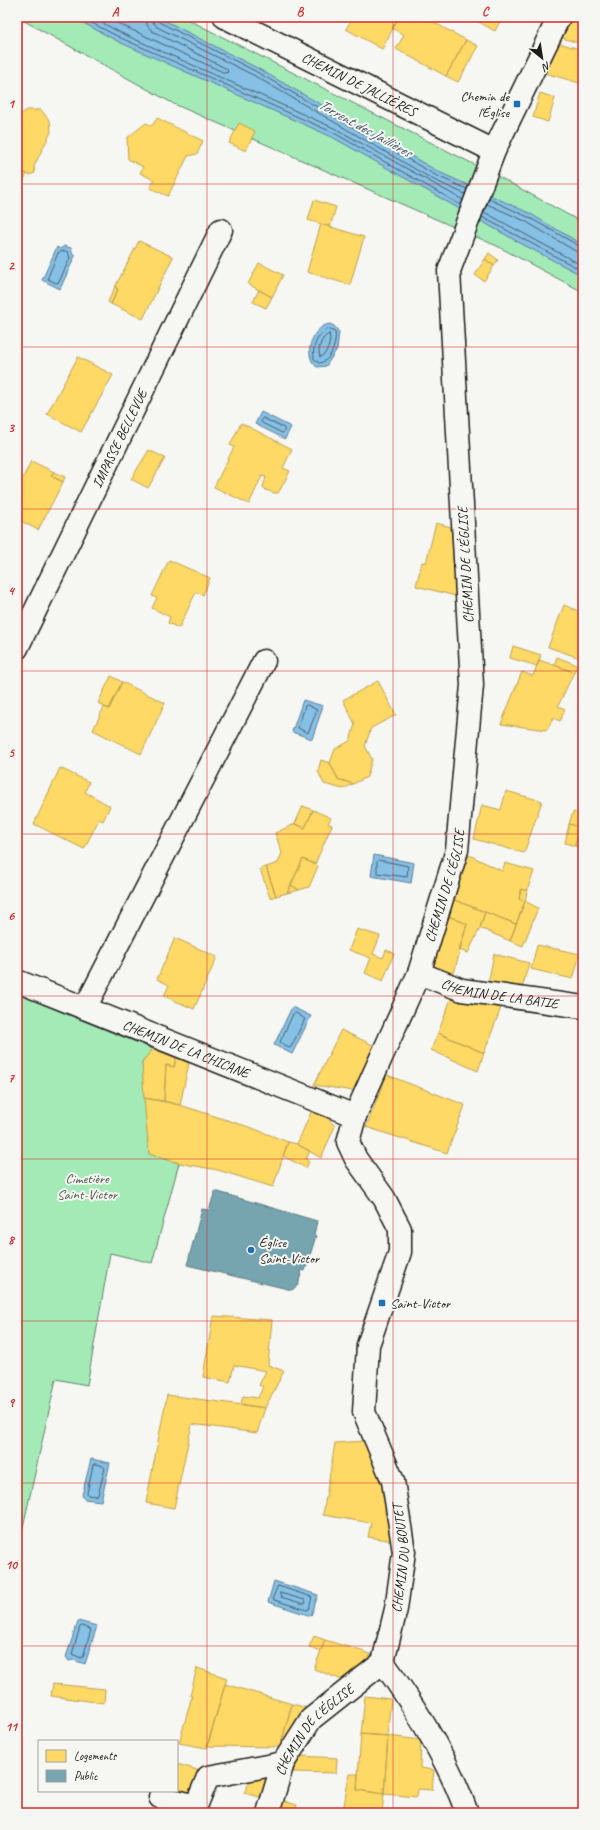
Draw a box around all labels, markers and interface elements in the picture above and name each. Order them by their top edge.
text: A [112,4,120,20]
text: B [297,4,305,20]
text: C [482,4,490,20]
north arrow [522,38,562,78]
street label: CHEMIN DE JALLIÈRES [299,49,421,121]
text: N [539,59,553,76]
place label: Chemin de l'Église [460,88,510,121]
water label: Torrent des Jaillières [315,95,417,163]
text: 1 [8,96,16,112]
marker: Chemin de l'Église [512,99,522,109]
text: 2 [8,258,15,274]
street label: IMPASSE BELLEVUE [88,385,152,491]
text: 3 [8,420,15,436]
street label: CHEMIN DE L'ÉGLISE [454,504,477,623]
text: 4 [8,583,16,599]
text: 5 [8,745,15,761]
street label: CHEMIN DE L'ÉGLISE [421,826,468,944]
text: 6 [8,908,15,924]
street label: CHEMIN DE LA BATIE [439,975,561,1013]
street label: CHEMIN DE LA CHICANE [120,1016,253,1082]
text: 7 [8,1070,15,1086]
park label: Cimetière Saint-Victor [57,1170,118,1203]
text: 8 [8,1232,16,1248]
place label: Église Saint-Victor [259,1234,320,1267]
marker: Église Saint-Victor [246,1245,256,1255]
place label: Saint-Victor [390,1295,451,1312]
marker: Saint-Victor [377,1298,387,1308]
text: 9 [8,1395,15,1411]
street label: CHEMIN DU BOUTET [388,1500,413,1613]
text: 10 [5,1557,18,1573]
street label: CHEMIN DE L'ÉGLISE [272,1679,359,1777]
text: 11 [5,1719,19,1735]
legend [38,1740,178,1792]
text: Logements [74,1748,117,1764]
text: Public [74,1768,98,1784]

